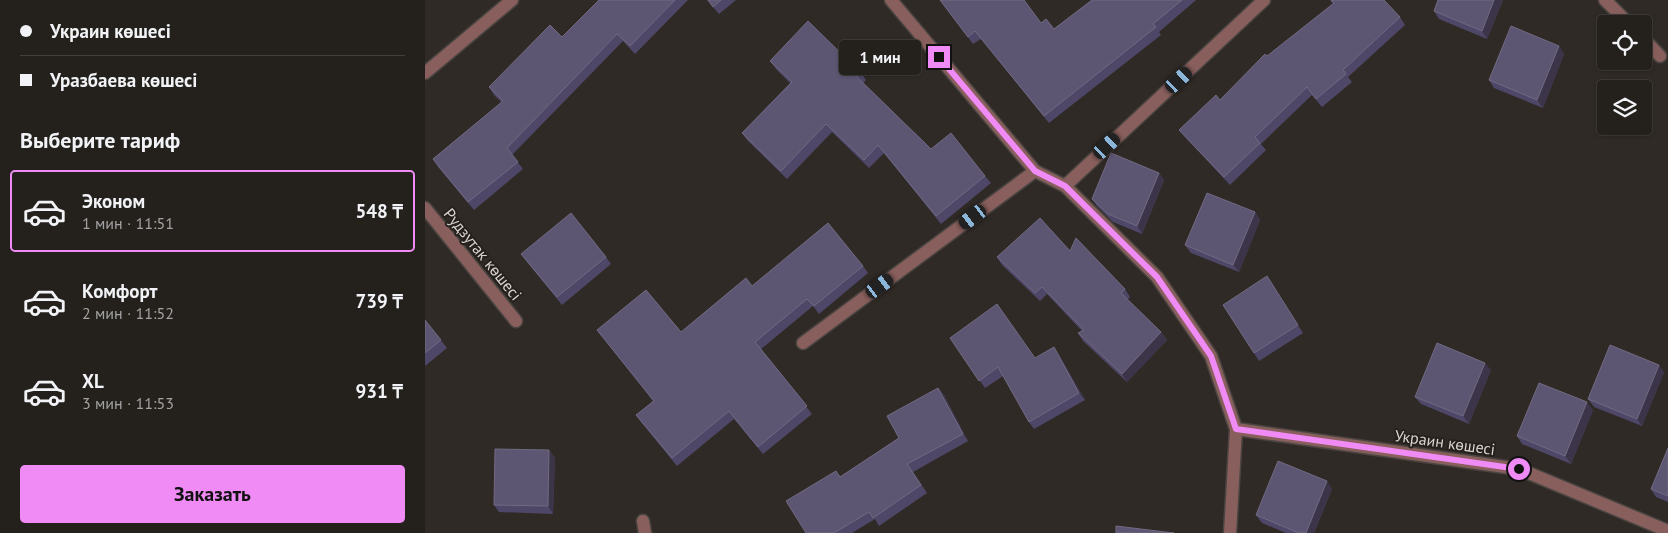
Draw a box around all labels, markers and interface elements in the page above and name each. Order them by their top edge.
map controls [1597,15,1652,135]
button: locate [1597,15,1652,70]
text: Украин көшесі [50,19,171,43]
callout: 1 мин [839,40,921,74]
route end [928,46,950,68]
text: 1 мин [859,47,901,67]
car [1162,64,1195,96]
text: Уразбаева көшесі [50,68,197,92]
button: layers [1597,80,1652,135]
text: Выберите тариф [20,126,180,154]
car [1090,130,1123,162]
icon: car [22,189,67,234]
text: Эконом [82,189,145,213]
text: 548 ₸ [355,199,403,223]
car [956,202,989,232]
street label: Рудзутак көшесі [440,204,526,304]
text: 1 мин · 11:51 [82,213,174,233]
car [863,271,896,301]
icon: car [22,279,67,324]
text: Комфорт [82,279,158,303]
text: 739 ₸ [355,289,403,313]
text: 2 мин · 11:52 [82,303,174,323]
icon: car [22,369,67,414]
text: XL [82,369,104,393]
text: 931 ₸ [355,379,403,403]
text: 3 мин · 11:53 [82,393,174,413]
street label: Украин көшесі [1394,425,1496,459]
route start [1508,458,1530,480]
button: Заказать [20,465,405,523]

